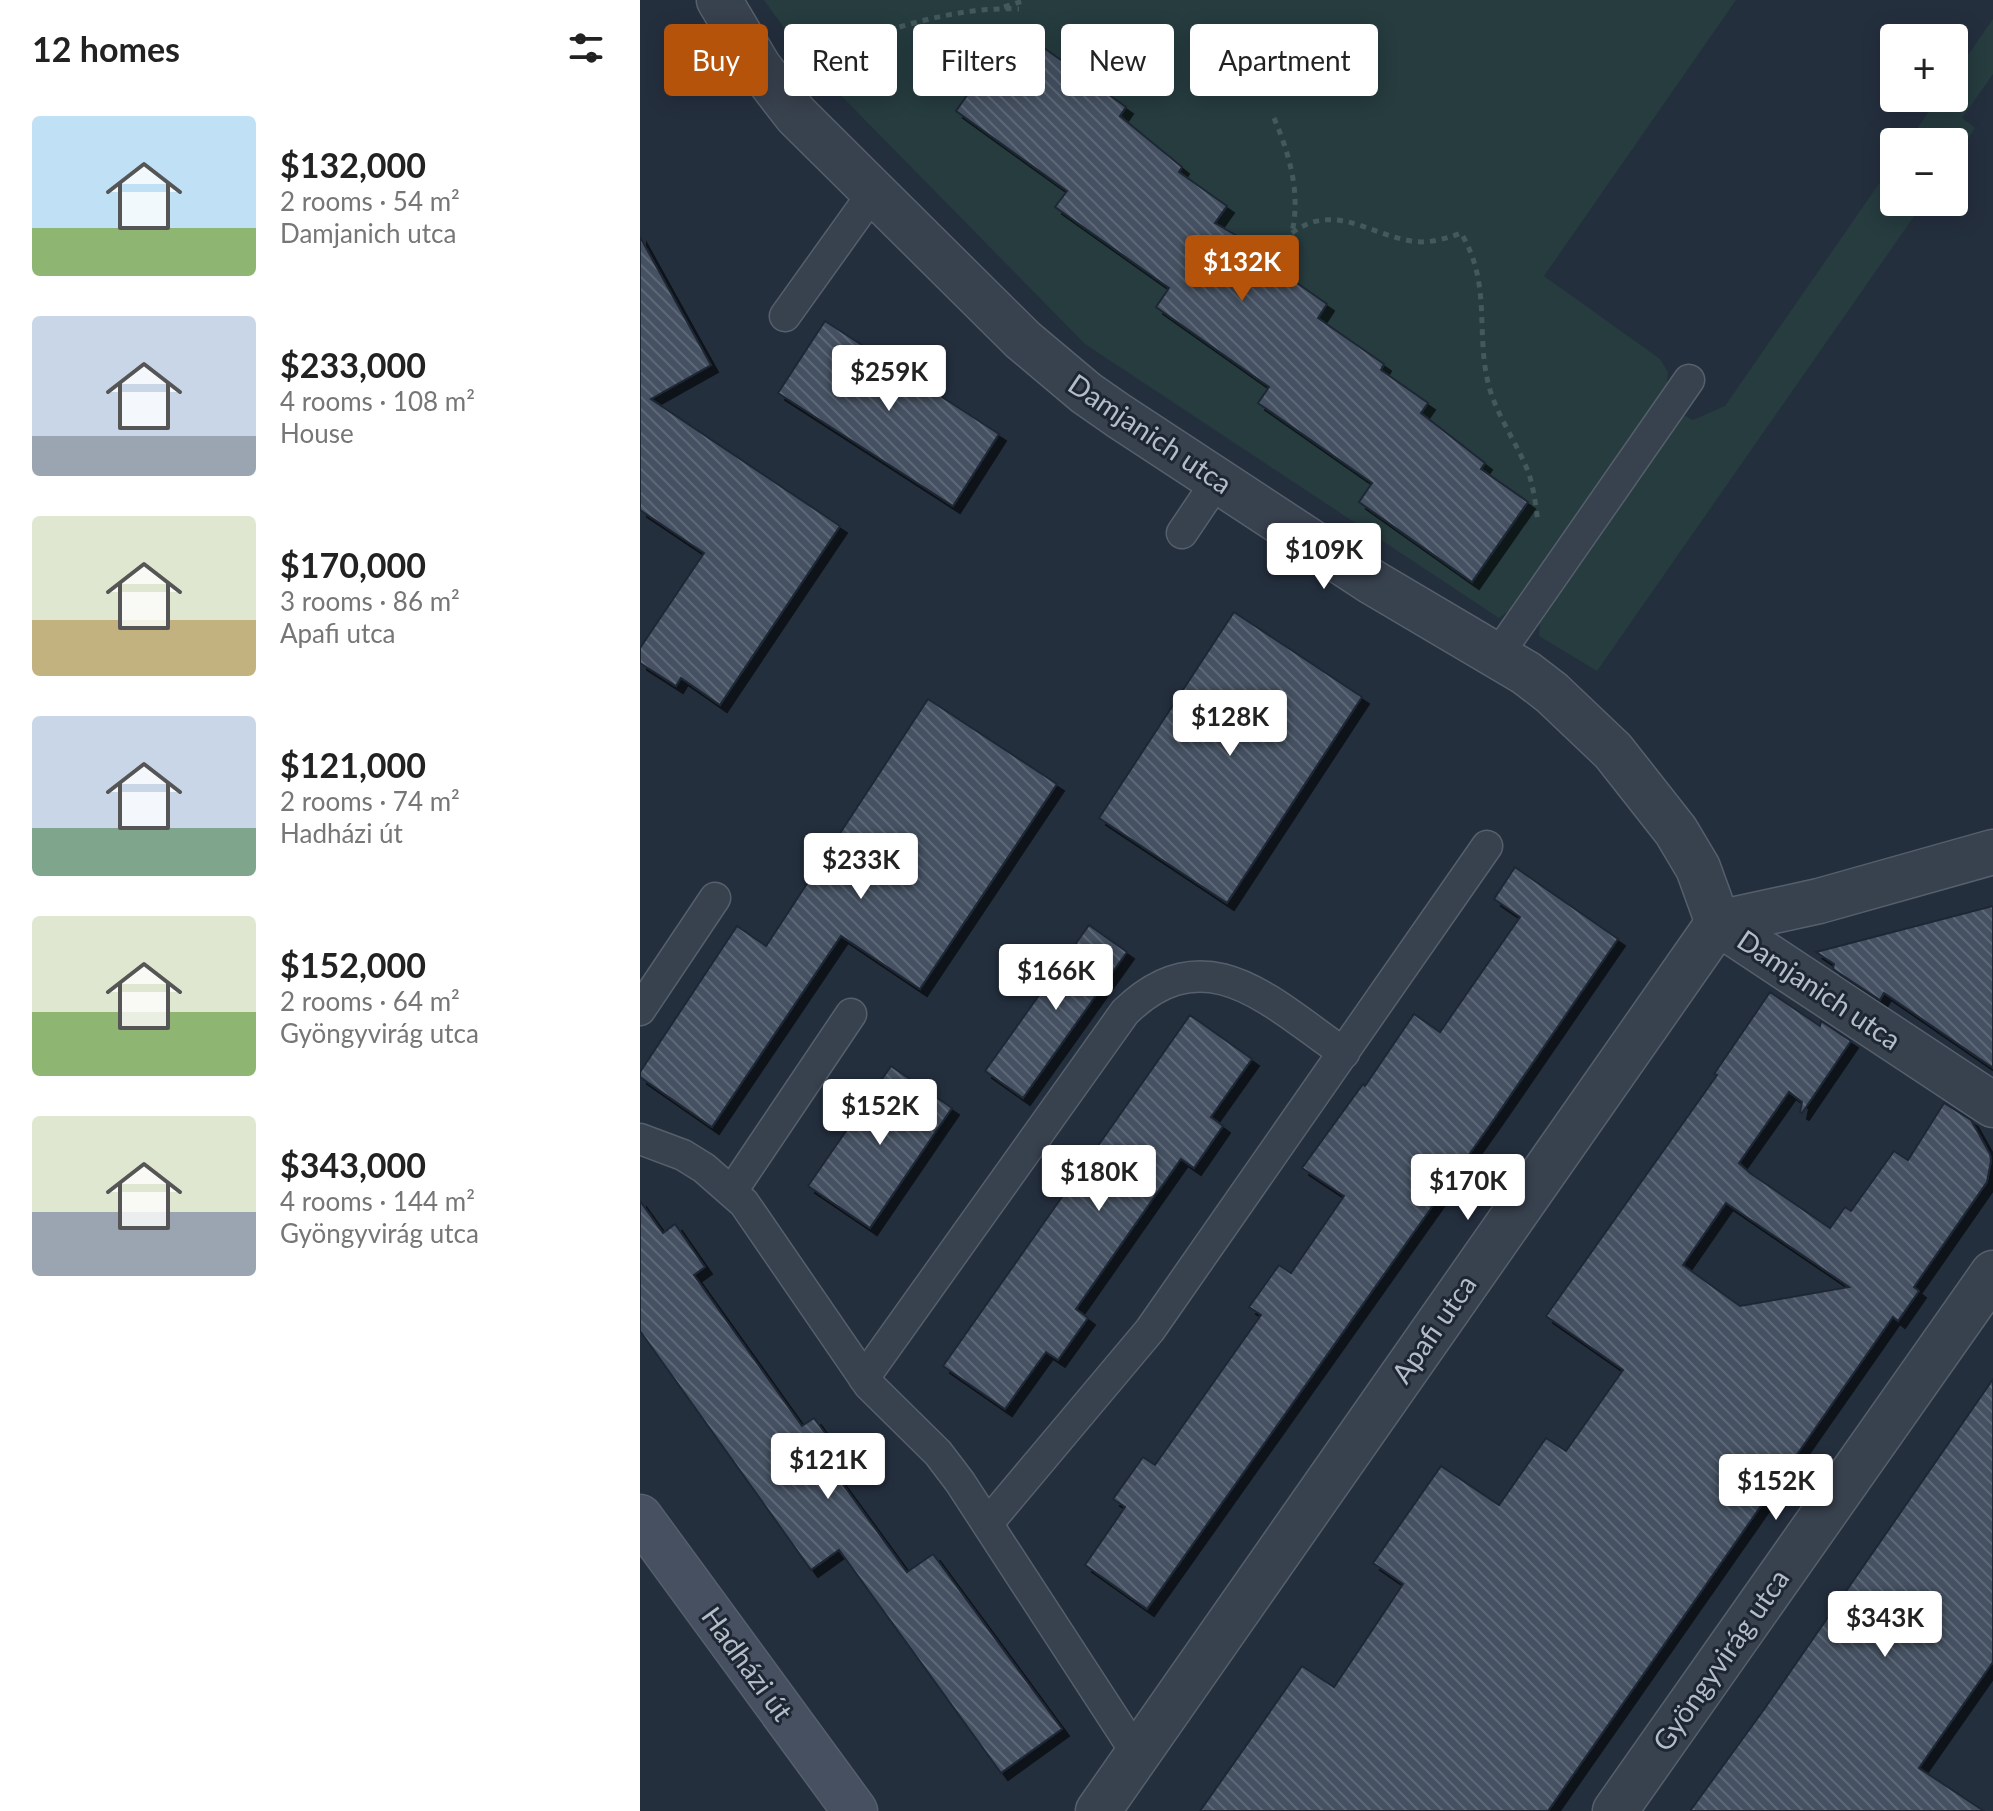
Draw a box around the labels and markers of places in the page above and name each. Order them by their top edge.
pin: $132K [1186,235,1298,303]
pin: $259K [833,345,945,413]
pin: $109K [1268,523,1380,591]
pin: $128K [1174,690,1286,758]
pin: $233K [805,833,917,901]
pin: $166K [1000,944,1112,1012]
pin: $152K [824,1079,936,1147]
pin: $180K [1043,1145,1155,1213]
pin: $170K [1412,1154,1524,1222]
pin: $121K [772,1433,884,1501]
pin: $152K [1720,1454,1832,1522]
pin: $343K [1829,1591,1941,1659]

